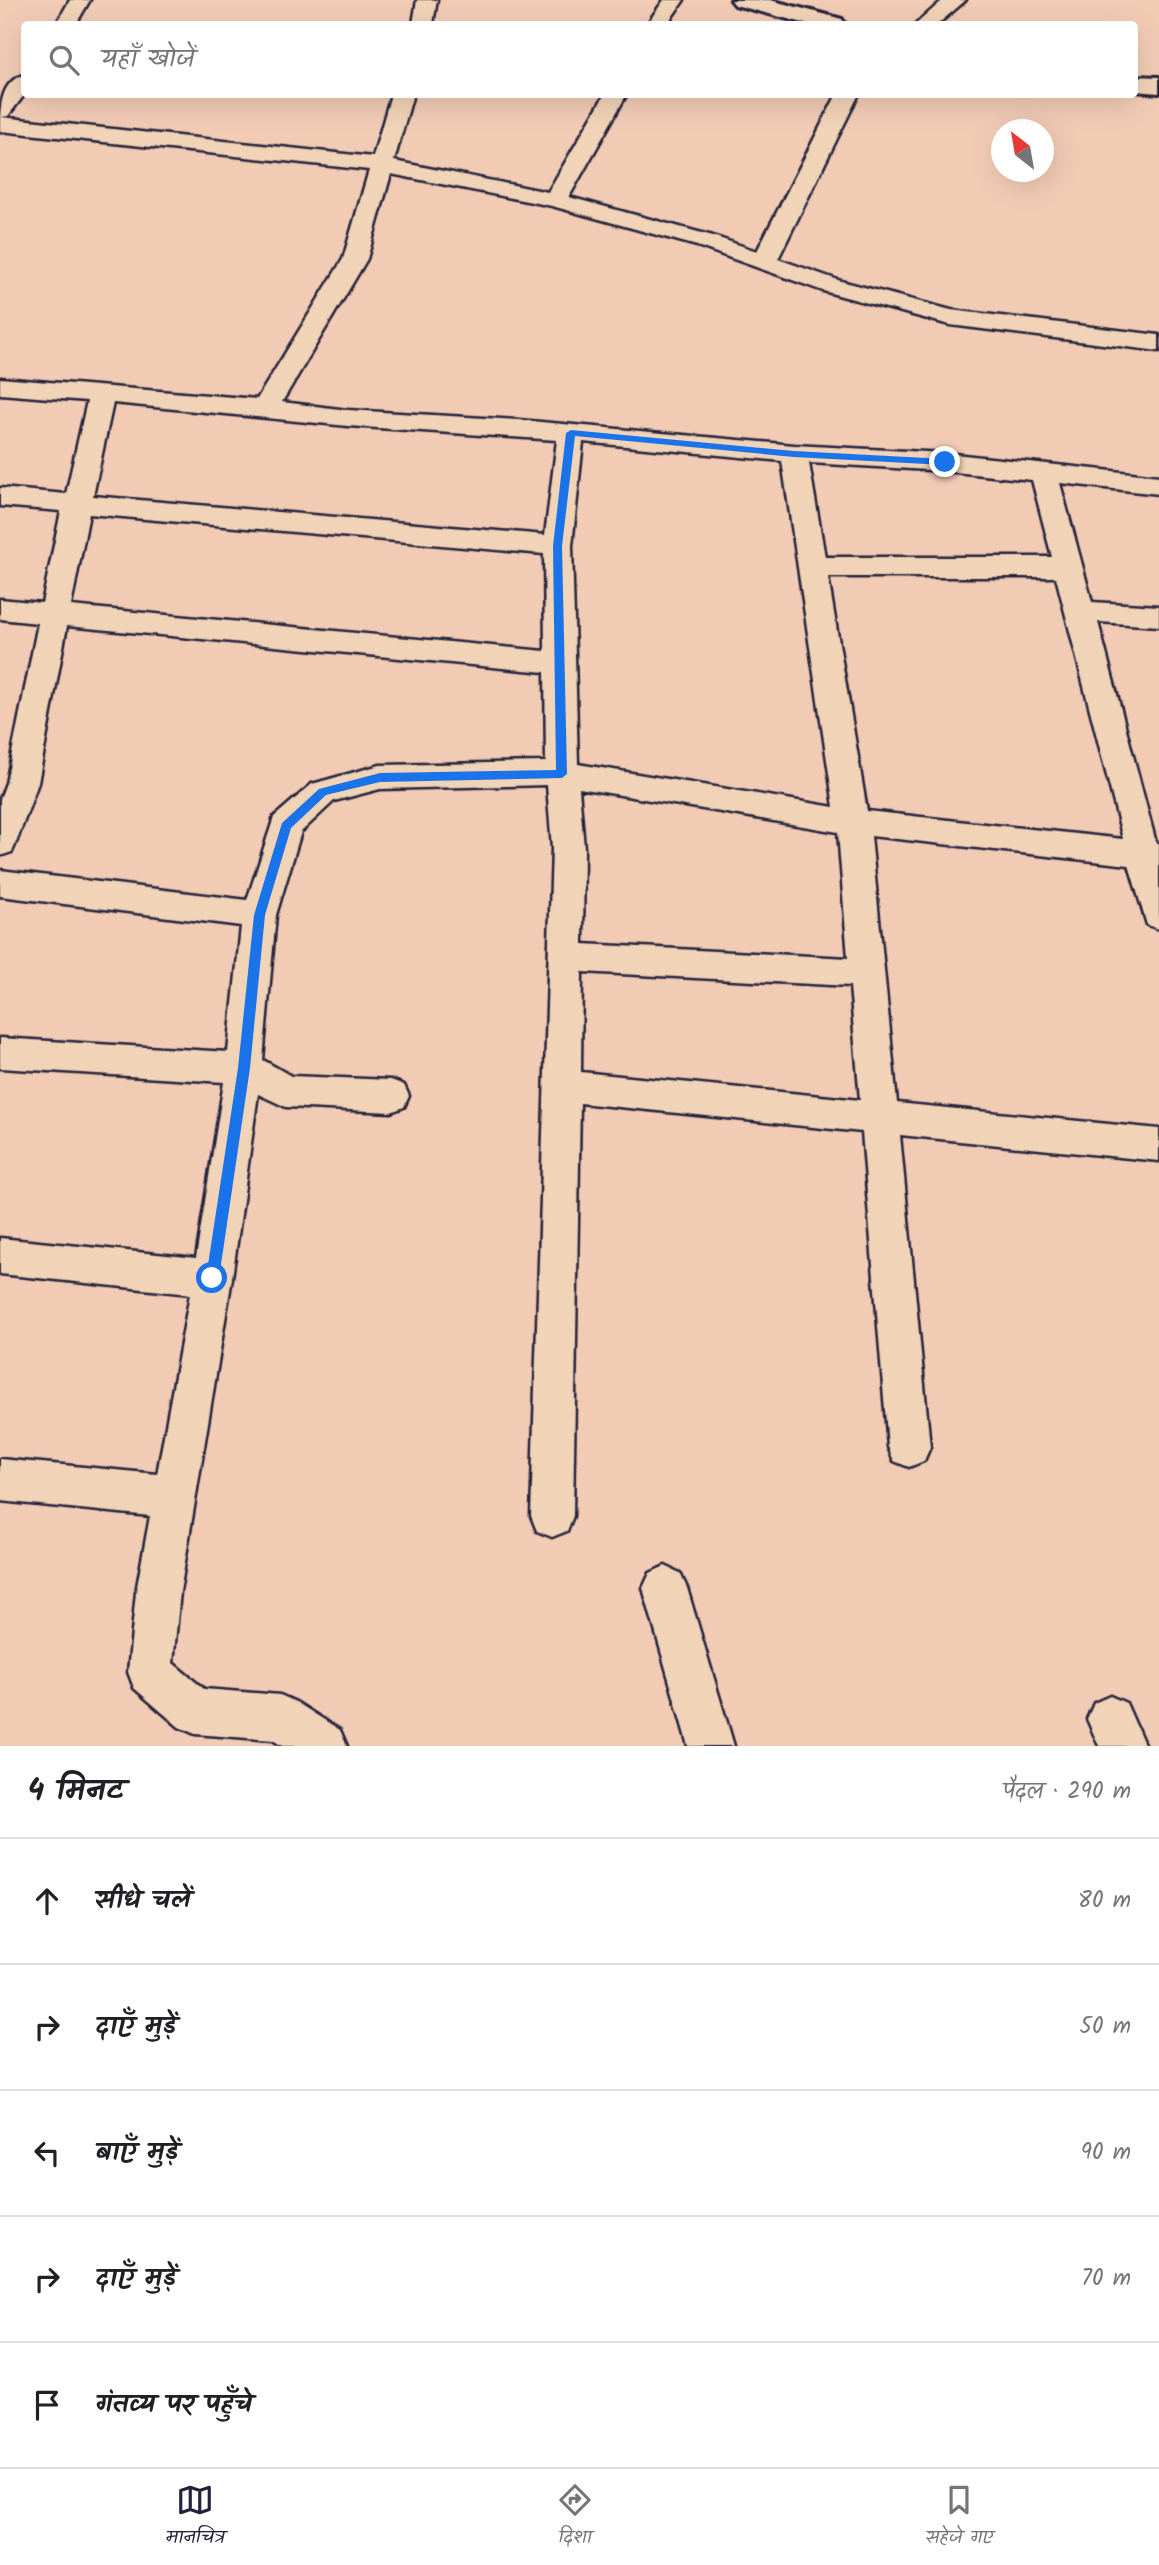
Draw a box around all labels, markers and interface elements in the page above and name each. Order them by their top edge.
search box [21,21,1138,98]
text: यहाँ खोजें [101,39,195,81]
icon: search [45,41,83,79]
north arrow [991,119,1054,182]
route end [929,446,960,477]
route start [196,1262,227,1293]
text: 4 मिनट [28,1768,124,1816]
text: पैदल · 290 m [1003,1774,1131,1810]
text: सीधे चलें [95,1880,191,1922]
icon: ahead [28,1882,66,1920]
text: 80 m [1078,1883,1131,1919]
text: दाएँ मुड़ें [95,2006,176,2048]
icon: right [28,2008,66,2046]
text: 50 m [1080,2009,1131,2045]
text: बाएँ मुड़ें [95,2132,178,2174]
icon: left [28,2134,66,2172]
text: 90 m [1081,2135,1131,2171]
text: दाएँ मुड़ें [95,2258,176,2300]
icon: right [28,2260,66,2298]
text: 70 m [1081,2261,1131,2297]
text: गंतव्य पर पहुँचे [95,2384,252,2426]
icon: arrive [28,2386,66,2424]
tab: मानचित्र [166,2481,225,2553]
tab: दिशा [556,2481,594,2553]
tab: सहेजे गए [925,2481,993,2553]

